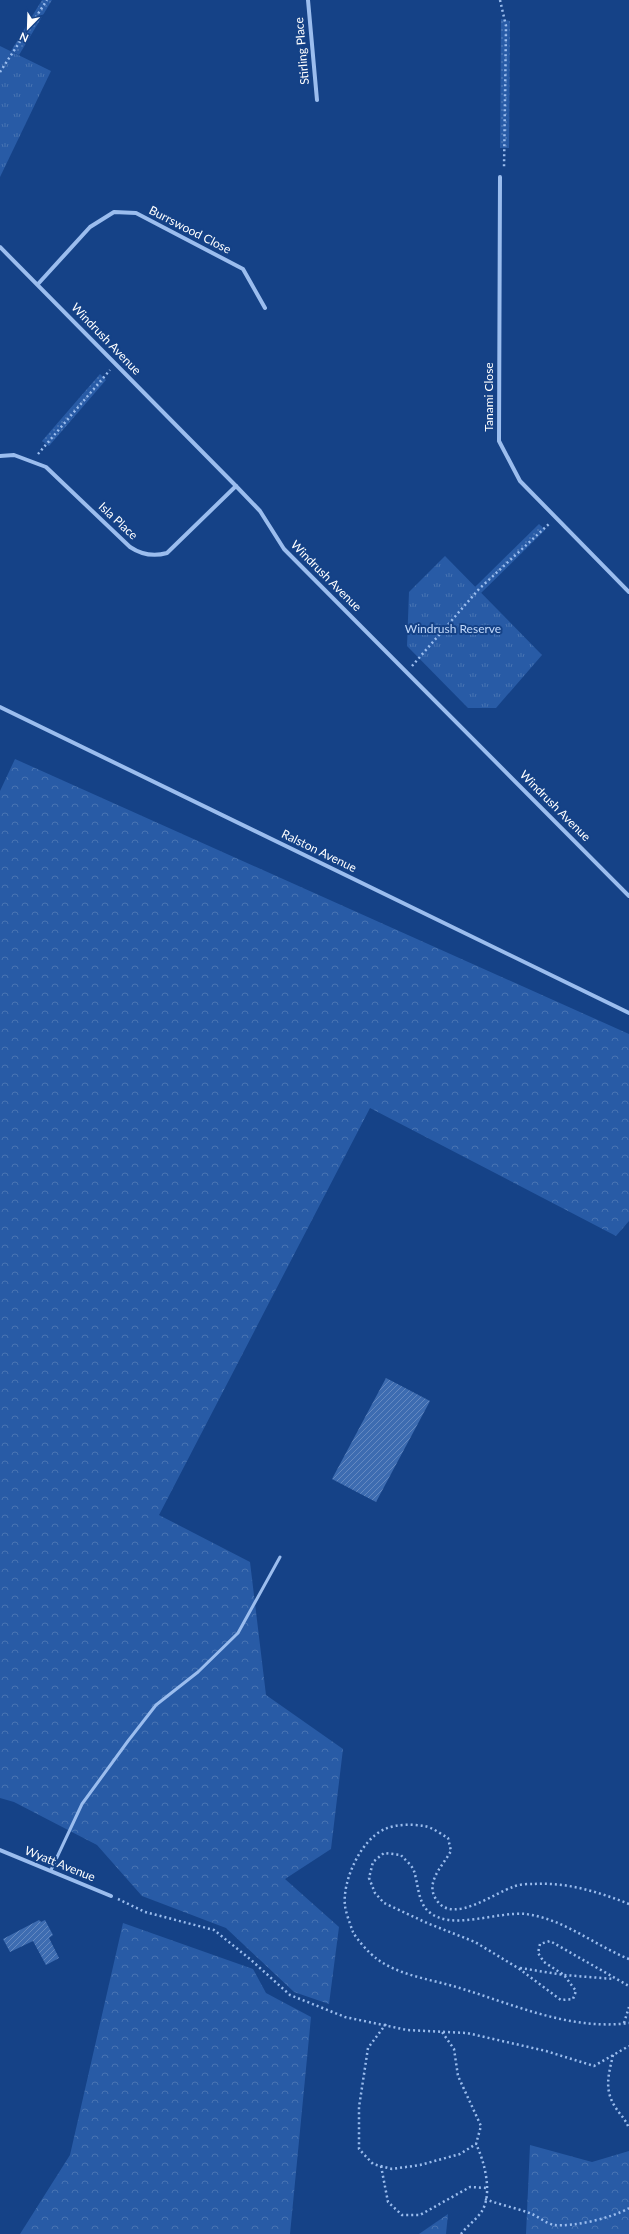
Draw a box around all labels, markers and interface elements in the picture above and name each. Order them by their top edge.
north arrow [8,8,48,48]
street label: Stirling Place [291,17,312,85]
text: N [17,30,30,45]
street label: Burrswood Close [147,202,234,257]
street label: Windrush Avenue [68,300,144,378]
street label: Tanami Close [481,362,496,432]
street label: Isla Place [96,499,141,543]
street label: Windrush Avenue [288,537,365,614]
park label: Windrush Reserve [405,621,501,636]
street label: Windrush Avenue [517,767,594,844]
street label: Ralston Avenue [279,826,359,875]
street label: Wyatt Avenue [23,1843,98,1884]

